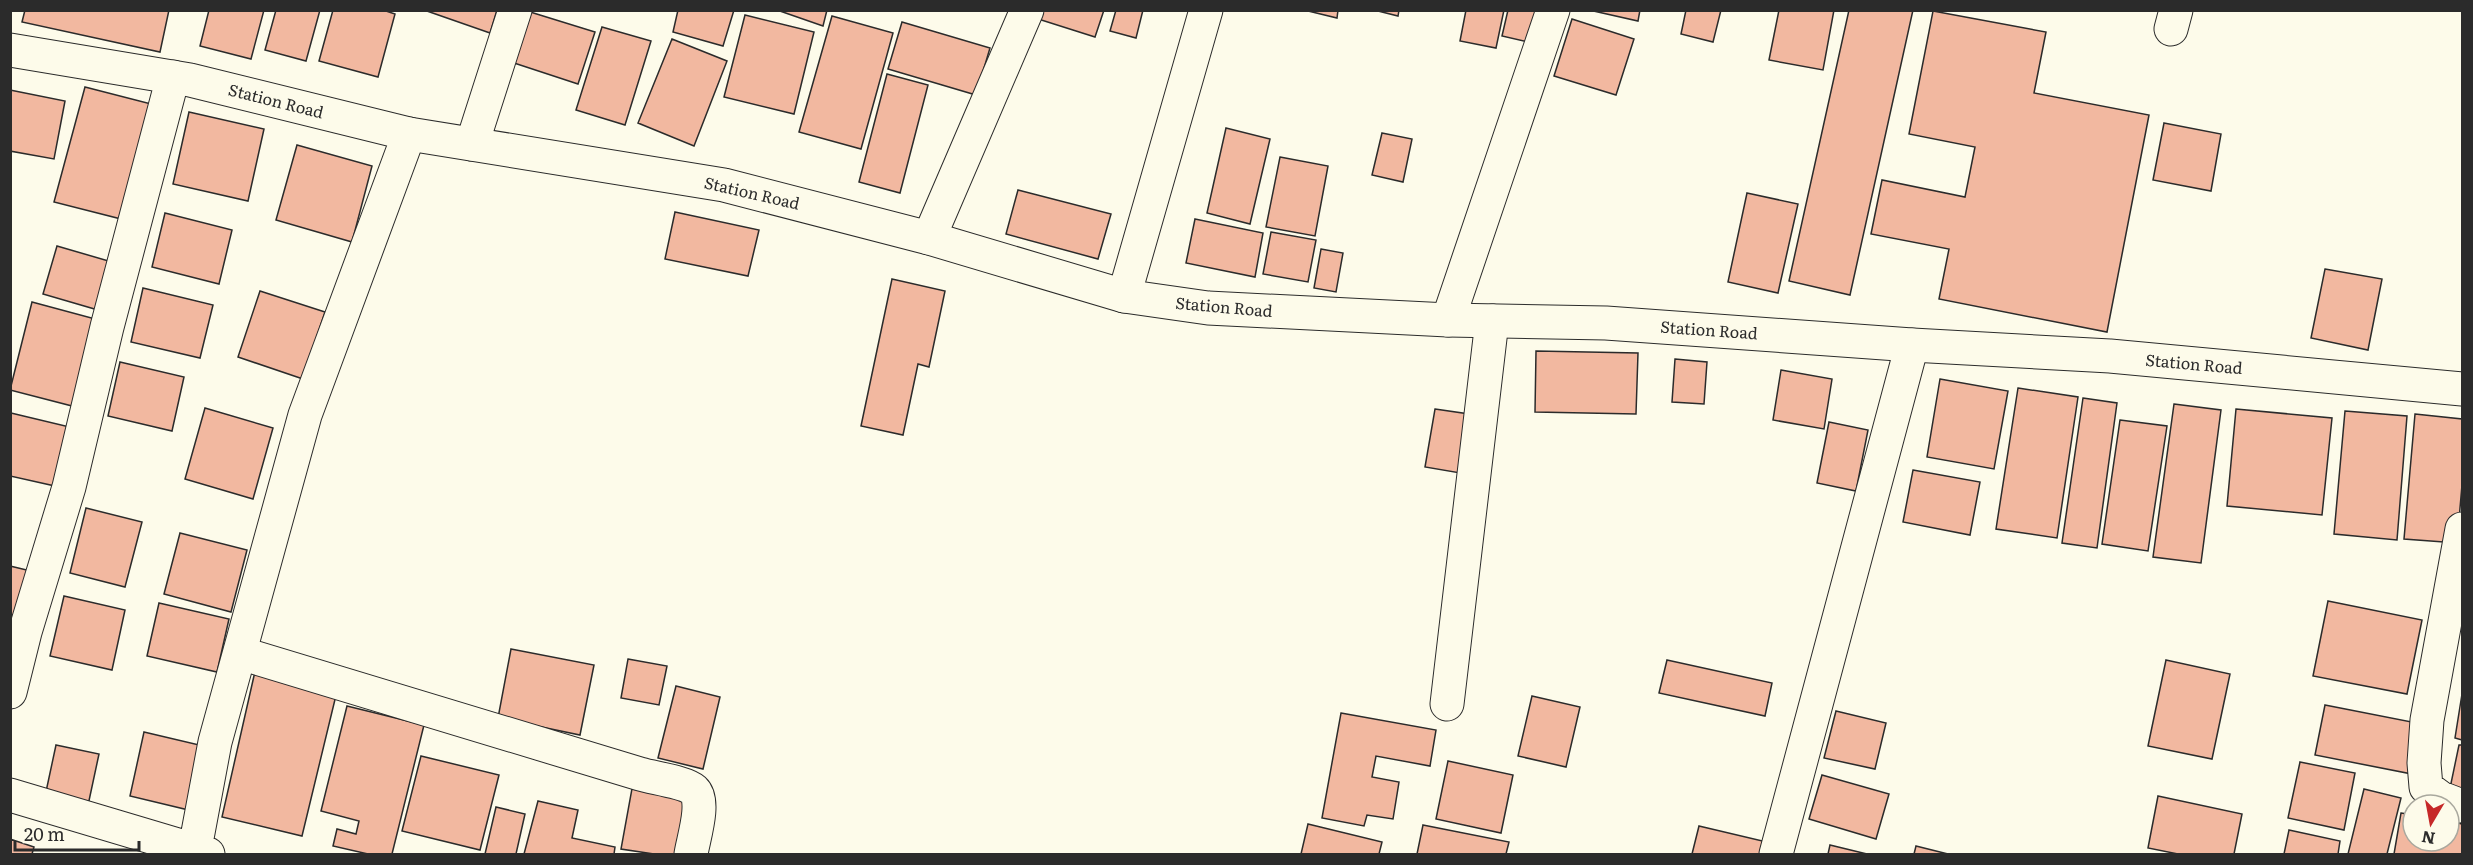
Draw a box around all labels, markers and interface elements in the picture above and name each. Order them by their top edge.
street label: Station Road [226,77,327,124]
street label: Station Road [702,169,803,215]
street label: Station Road [1174,290,1274,322]
street label: Station Road [1660,314,1759,344]
street label: Station Road [2144,347,2244,379]
north arrow [2401,793,2461,853]
scale bar [15,814,140,852]
text: 20 m [24,820,65,847]
text: N [2420,826,2437,852]

